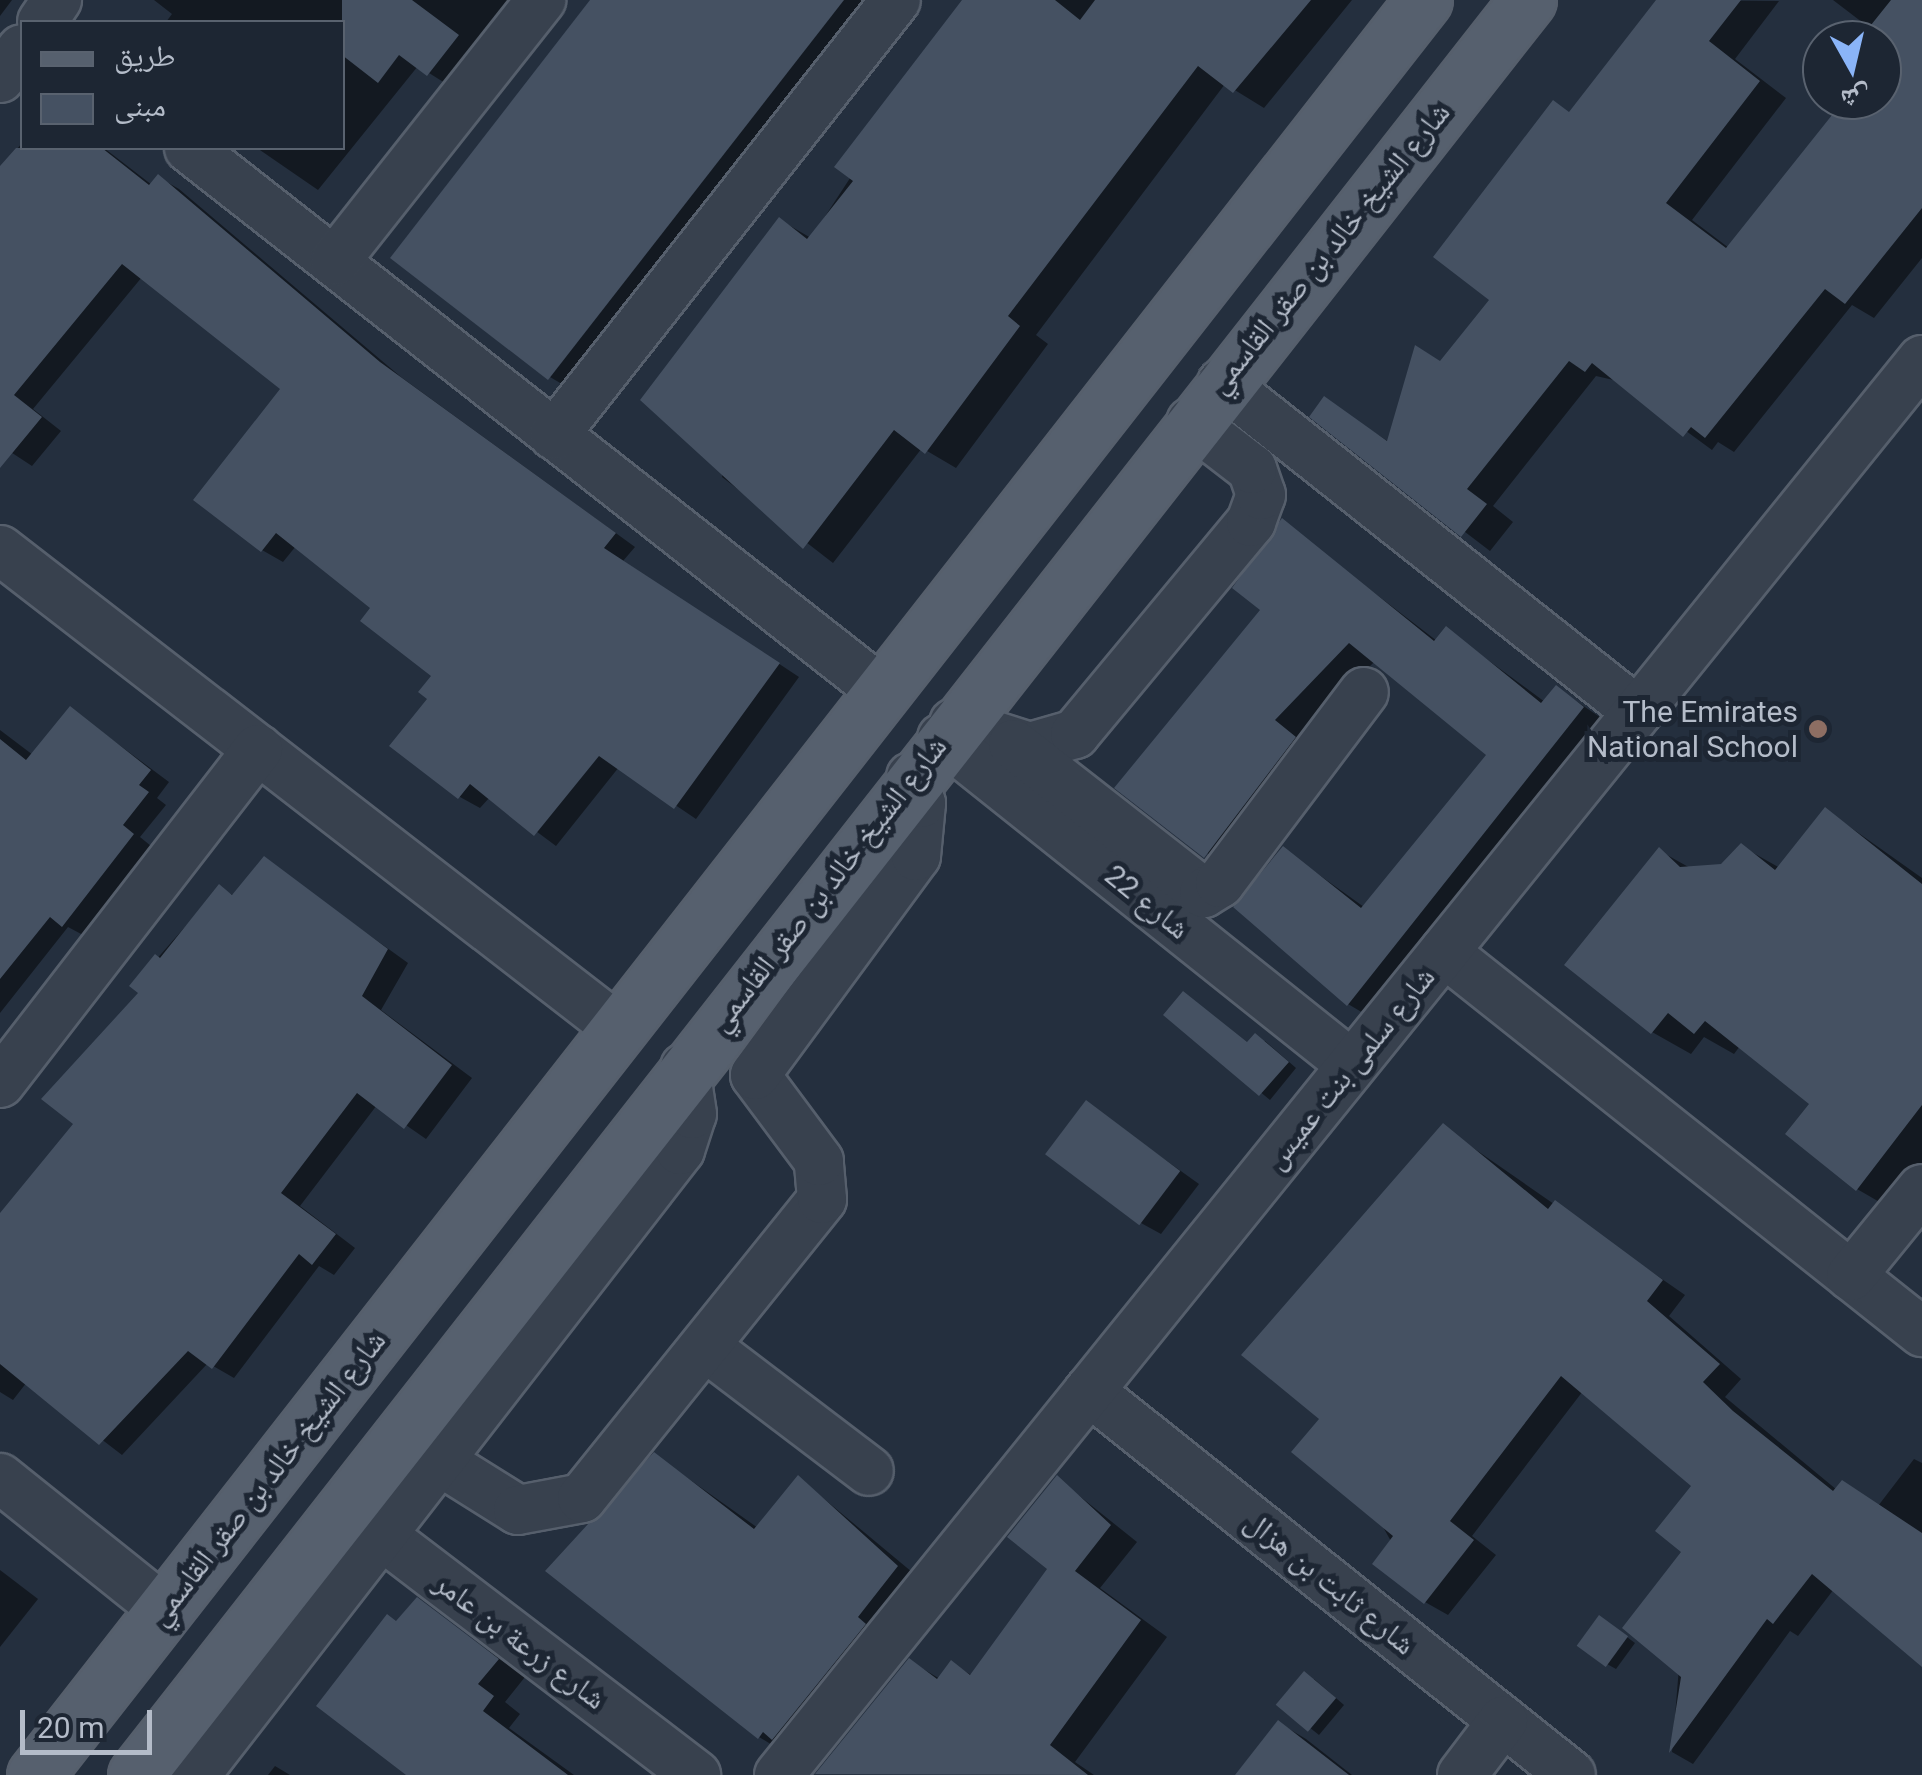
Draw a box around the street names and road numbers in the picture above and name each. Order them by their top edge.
street label: شارع الشيخ خالد بن صقر القاسمي [1200,95,1458,401]
street label: شارع الشيخ خالد بن صقر القاسمي [702,729,954,1039]
street label: شارع 22 [1098,857,1196,947]
street label: شارع سلمى بنت عميس [1257,960,1443,1176]
street label: شارع الشيخ خالد بن صقر القاسمي [141,1323,393,1633]
street label: شارع ثابت بن هزال [1238,1504,1422,1662]
street label: شارع زرعة بن عامر [427,1565,613,1717]

